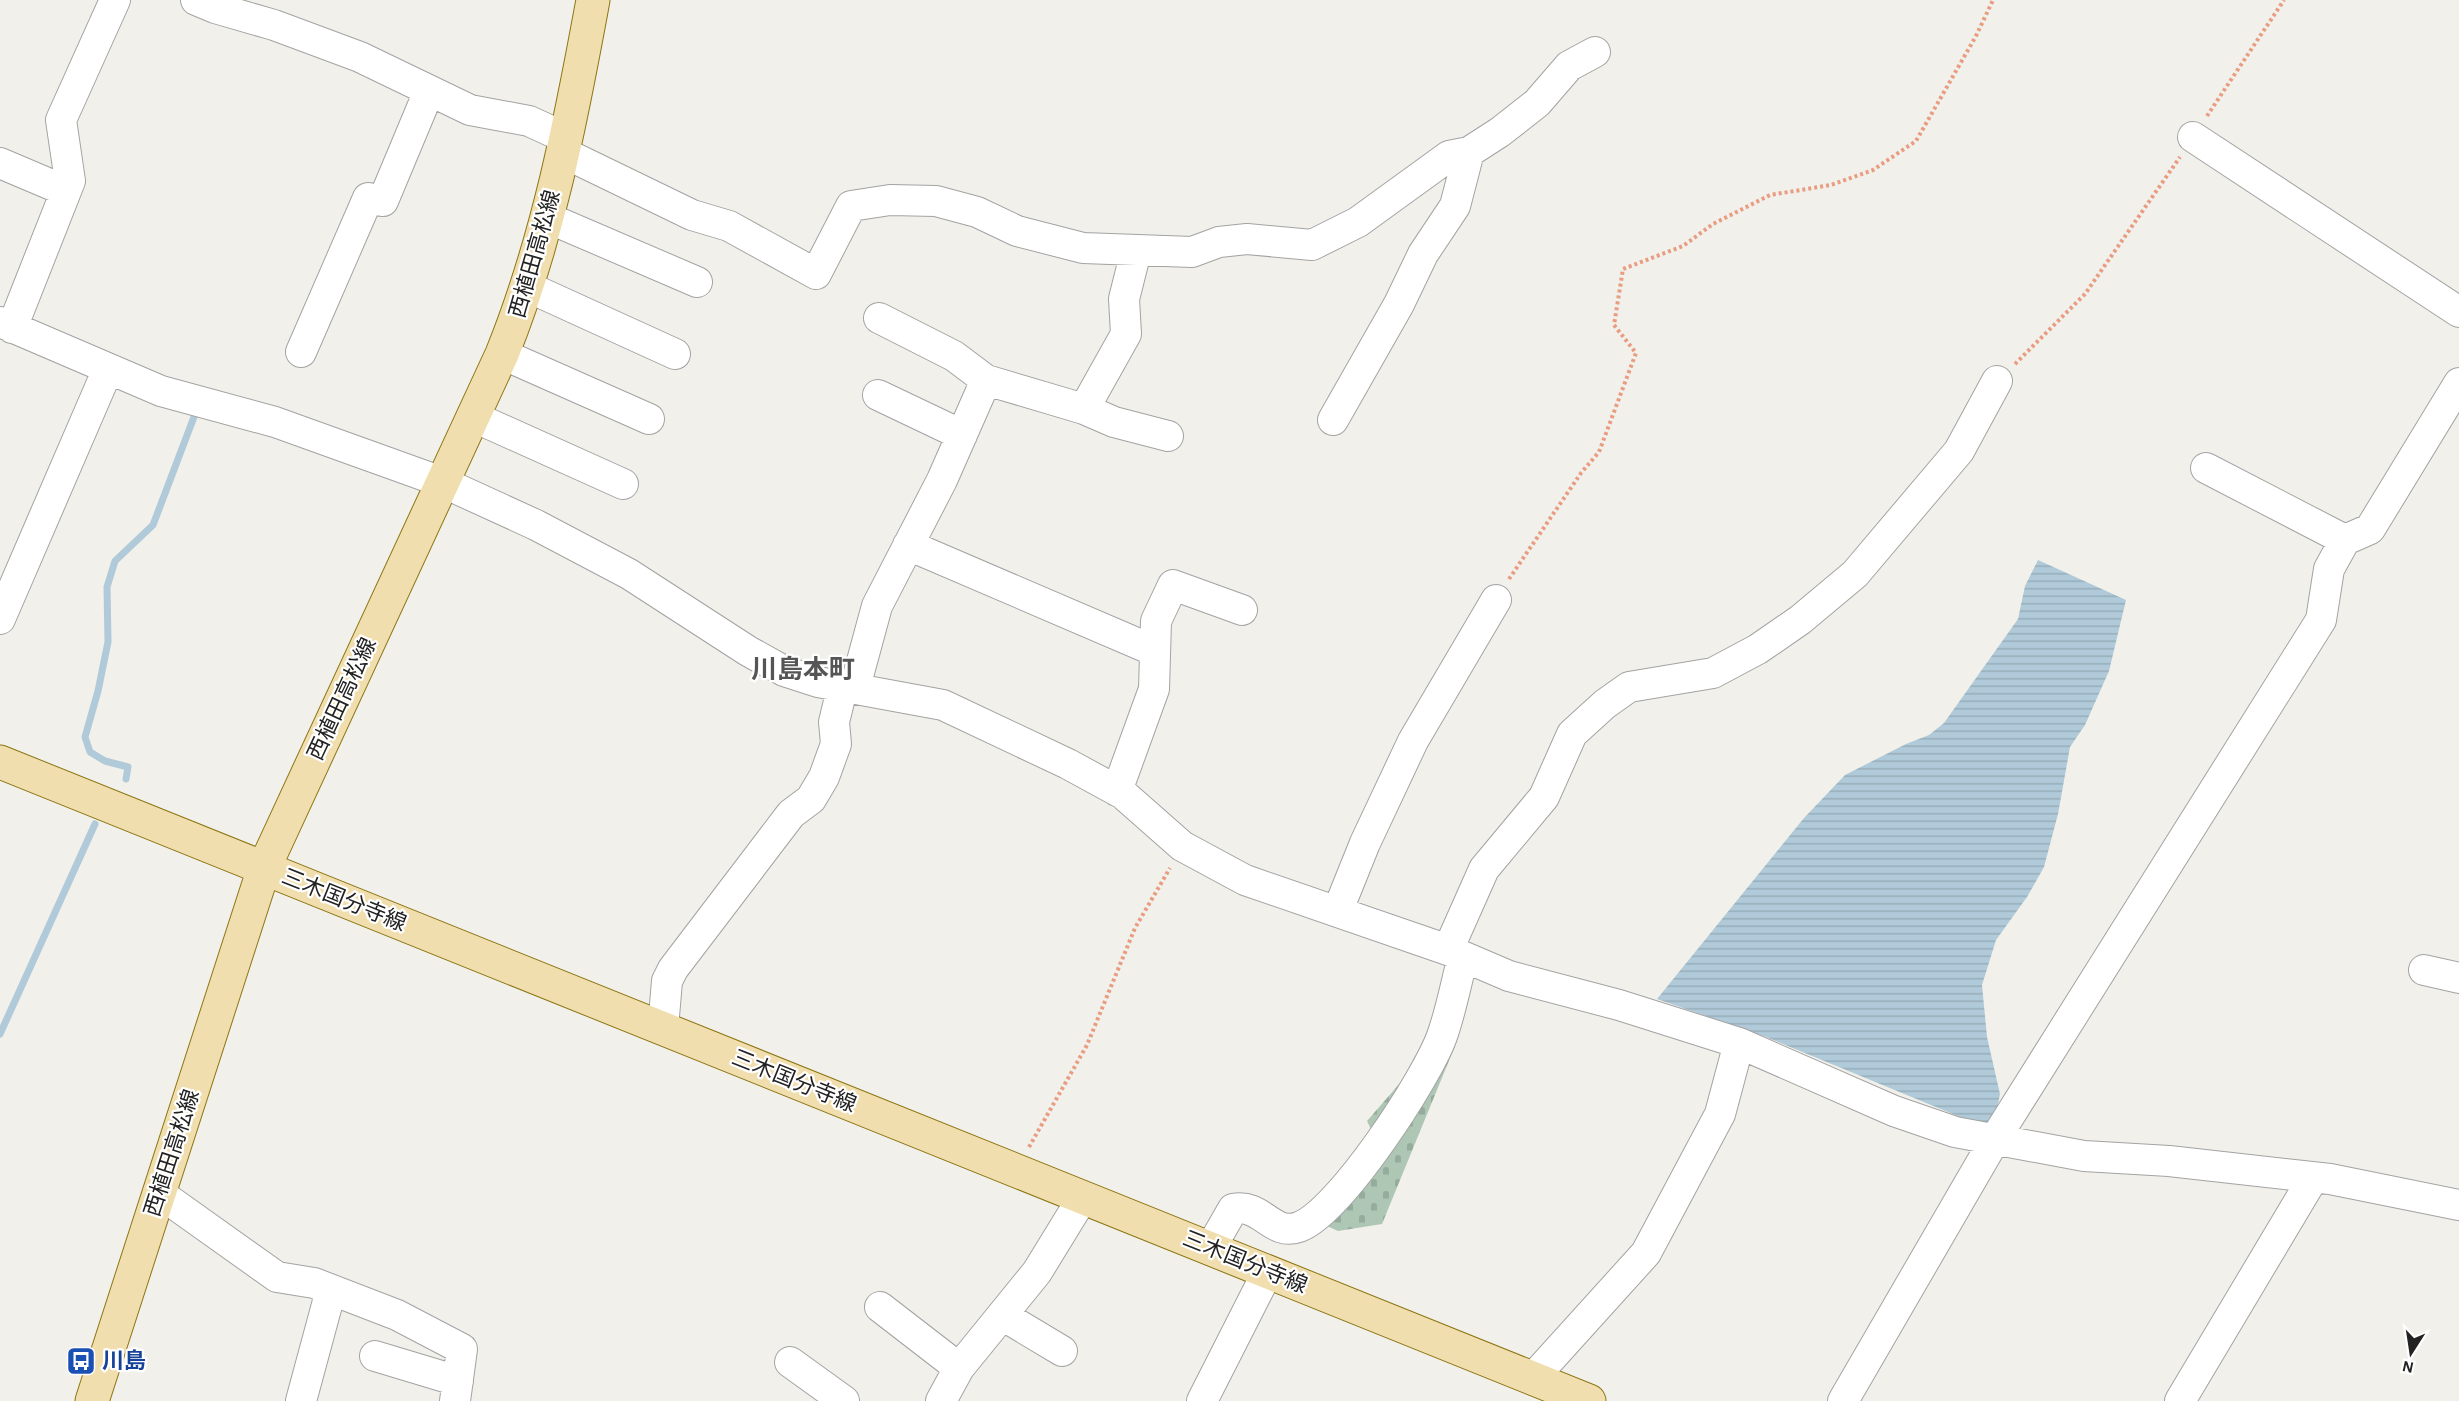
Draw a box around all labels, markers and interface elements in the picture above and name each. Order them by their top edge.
street label: 西植田高松線 [505,187,564,320]
street label: 西植田高松線 [303,634,380,763]
district label: 川島本町 [751,655,855,683]
street label: 三木国分寺線 [279,864,410,935]
street label: 三木国分寺線 [729,1045,860,1116]
street label: 西植田高松線 [140,1087,203,1219]
street label: 三木国分寺線 [1180,1226,1311,1297]
north arrow [2381,1323,2441,1383]
bus stop icon: 川島 [65,1345,97,1377]
place label: 川島 [102,1349,146,1372]
text: N [2401,1358,2415,1376]

